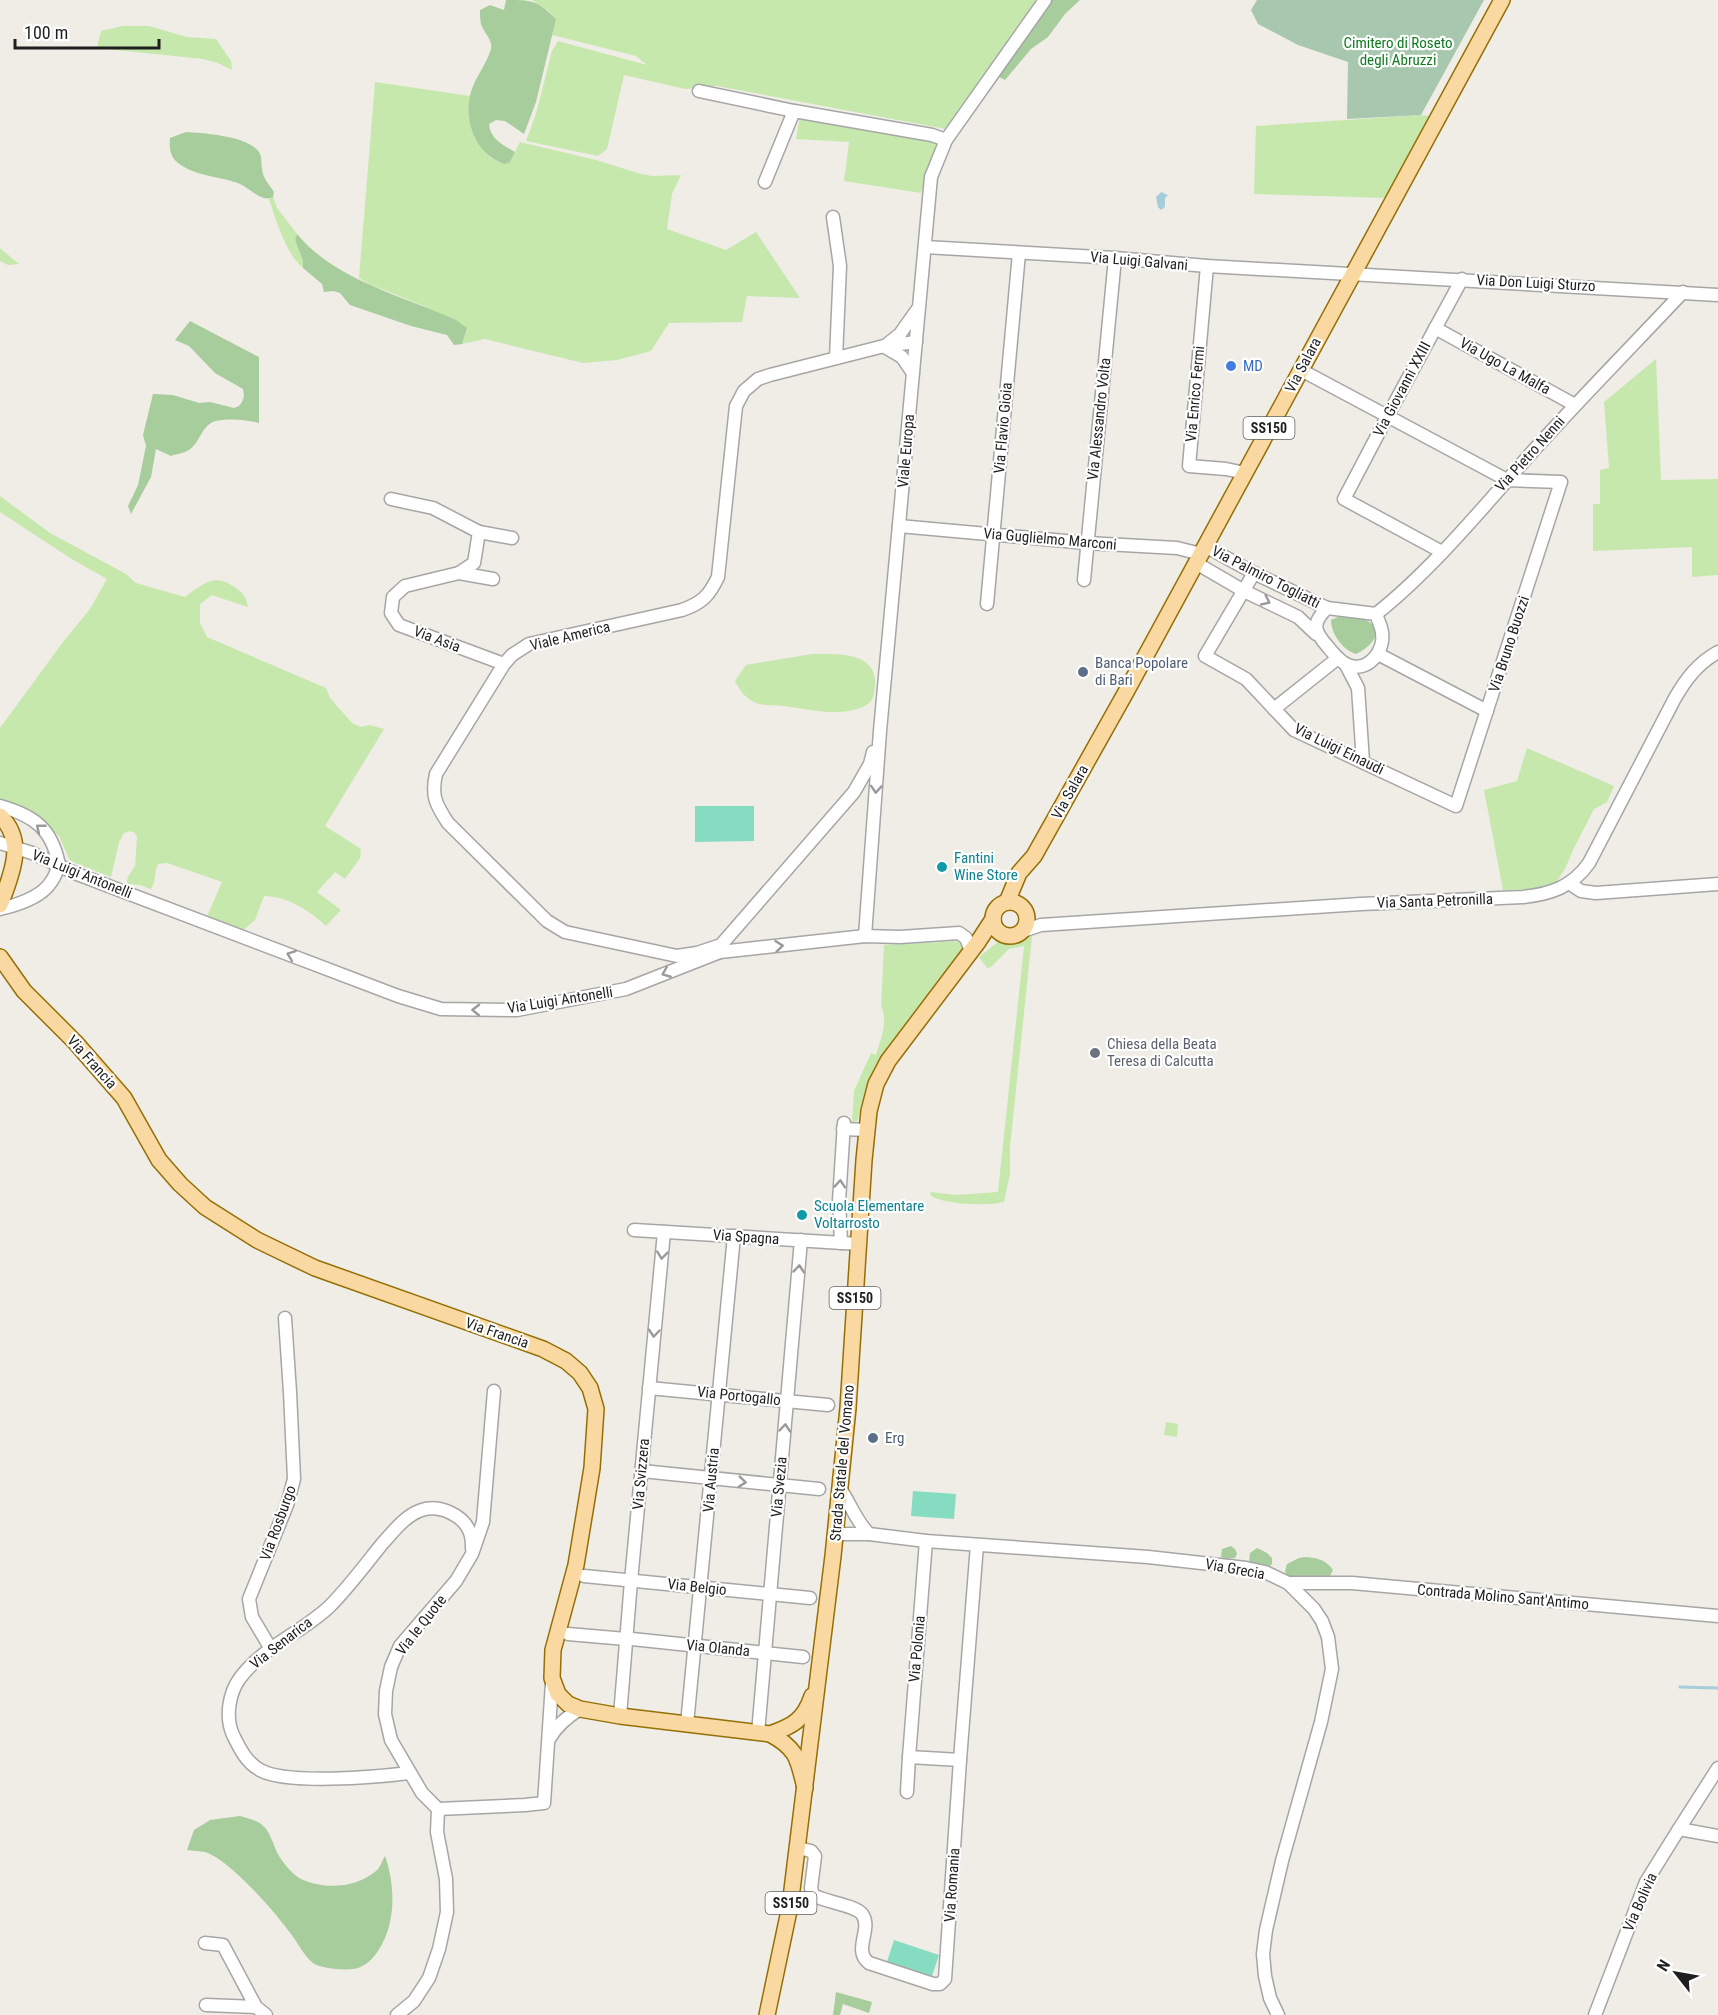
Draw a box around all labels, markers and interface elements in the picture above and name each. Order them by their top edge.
scale bar [15,12,159,50]
text: 100 m [24,22,68,43]
park label: Cimitero di Roseto degli Abruzzi [1343,34,1453,69]
street label: Via Luigi Galvani [1089,248,1189,274]
street label: Via Don Luigi Sturzo [1476,271,1596,295]
street label: Via Salara [1281,334,1325,396]
street label: Via Ugo La Malfa [1457,334,1553,398]
street label: Via Giovanni XXIII [1369,338,1435,440]
street label: Via Enrico Fermi [1182,345,1208,443]
street label: Via Alessandro Volta [1084,357,1114,481]
place label: MD [1243,357,1263,375]
marker: MD [1224,359,1238,373]
street label: Via Flavio Gioia [990,382,1016,474]
street label: Viale Europa [894,413,918,489]
street label: Via Pietro Nenni [1491,413,1569,495]
road number: SS150 [1244,417,1294,439]
street label: Via Guglielmo Marconi [983,524,1117,554]
street label: Via Palmiro Togliatti [1209,542,1323,612]
one-way arrow [1259,594,1270,606]
street label: Via Bruno Buozzi [1485,594,1533,694]
street label: Viale America [528,617,612,655]
street label: Via Asia [411,622,463,656]
place label: Banca Popolare di Bari [1095,654,1188,689]
marker: Banca Popolare di Bari [1076,665,1090,679]
street label: Via Luigi Einaudi [1291,719,1387,779]
street label: Via Salara [1048,762,1092,822]
one-way arrow [869,785,882,794]
one-way arrow [36,824,47,835]
street label: Via Luigi Antonelli [29,846,135,902]
place label: Fantini Wine Store [954,849,1018,884]
marker: Fantini Wine Store [935,860,949,874]
street label: Via Santa Petronilla [1377,890,1493,912]
one-way arrow [774,940,783,952]
one-way arrow [286,950,296,963]
one-way arrow [661,966,672,978]
street label: Via Luigi Antonelli [506,983,614,1017]
one-way arrow [472,1003,481,1016]
street label: Via Francia [63,1032,121,1092]
place label: Chiesa della Beata Teresa di Calcutta [1107,1035,1217,1070]
marker: Chiesa della Beata Teresa di Calcutta [1088,1046,1102,1060]
one-way arrow [833,1180,846,1189]
place label: Scuola Elementare Voltarrosto [814,1197,924,1232]
marker: Scuola Elementare Voltarrosto [795,1208,809,1222]
street label: Via Spagna [712,1226,780,1248]
one-way arrow [656,1251,669,1260]
one-way arrow [792,1265,805,1274]
road number: SS150 [830,1287,880,1309]
street label: Via Francia [463,1314,531,1352]
one-way arrow [648,1329,661,1338]
street label: Via Portogallo [696,1383,782,1409]
street label: Strada Statale del Vomano [826,1384,858,1542]
one-way arrow [778,1423,791,1432]
place label: Erg [885,1429,904,1447]
marker: Erg [866,1431,880,1445]
street label: Via Svizzera [629,1438,653,1510]
street label: Via Austria [699,1447,723,1513]
street label: Via Svezia [767,1456,791,1518]
one-way arrow [737,1475,747,1488]
street label: Via Rosburgo [256,1483,300,1563]
street label: Via Grecia [1204,1555,1266,1583]
street label: Via Belgio [666,1575,728,1599]
street label: Contrada Molino Sant'Antimo [1416,1581,1590,1613]
street label: Via le Quote [392,1591,450,1659]
street label: Via Senarica [246,1613,316,1673]
street label: Via Polonia [905,1615,929,1683]
street label: Via Olanda [685,1636,751,1660]
street label: Via Romania [940,1847,964,1923]
street label: Via Bolivia [1619,1870,1661,1934]
road number: SS150 [766,1892,816,1914]
north arrow [1646,1943,1706,2003]
text: N [1653,1956,1674,1975]

